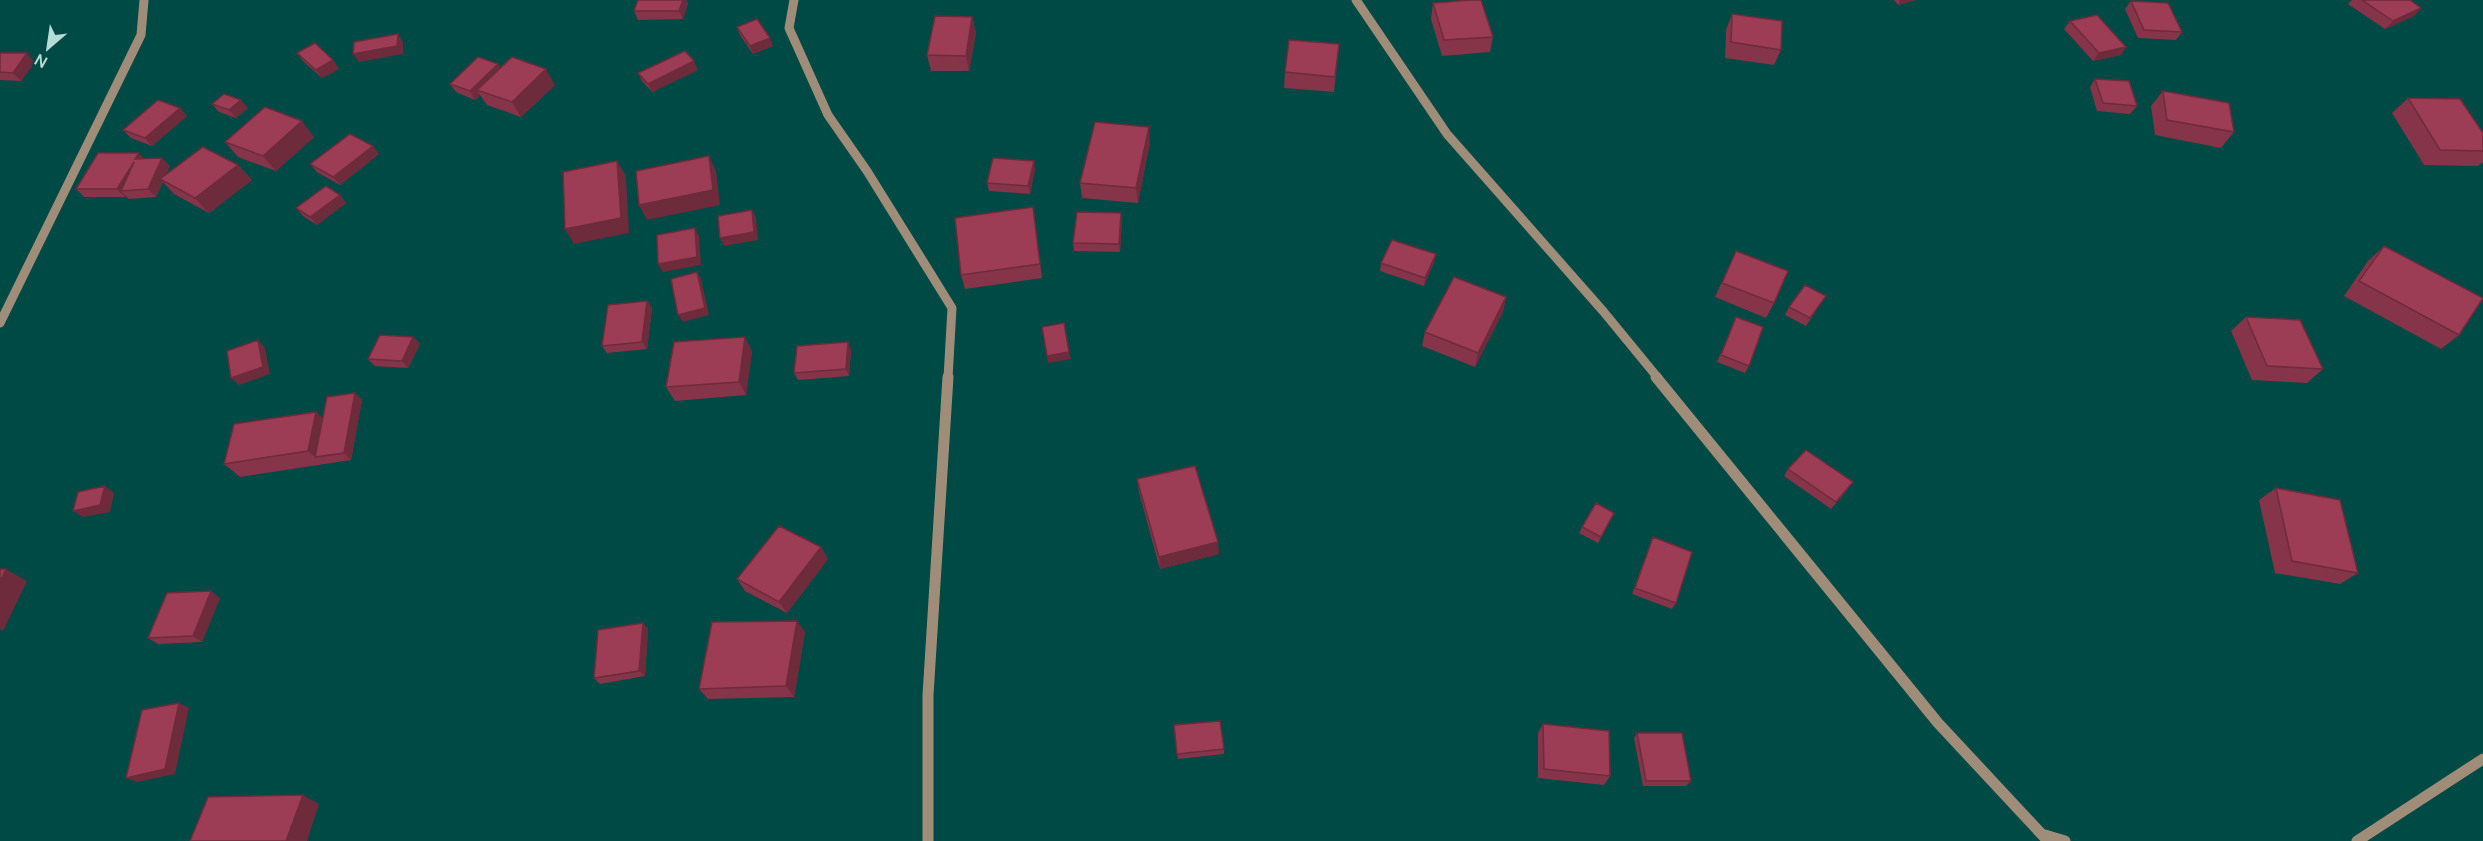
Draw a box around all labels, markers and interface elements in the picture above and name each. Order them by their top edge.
north arrow [18,18,78,78]
text: N [30,49,51,74]

